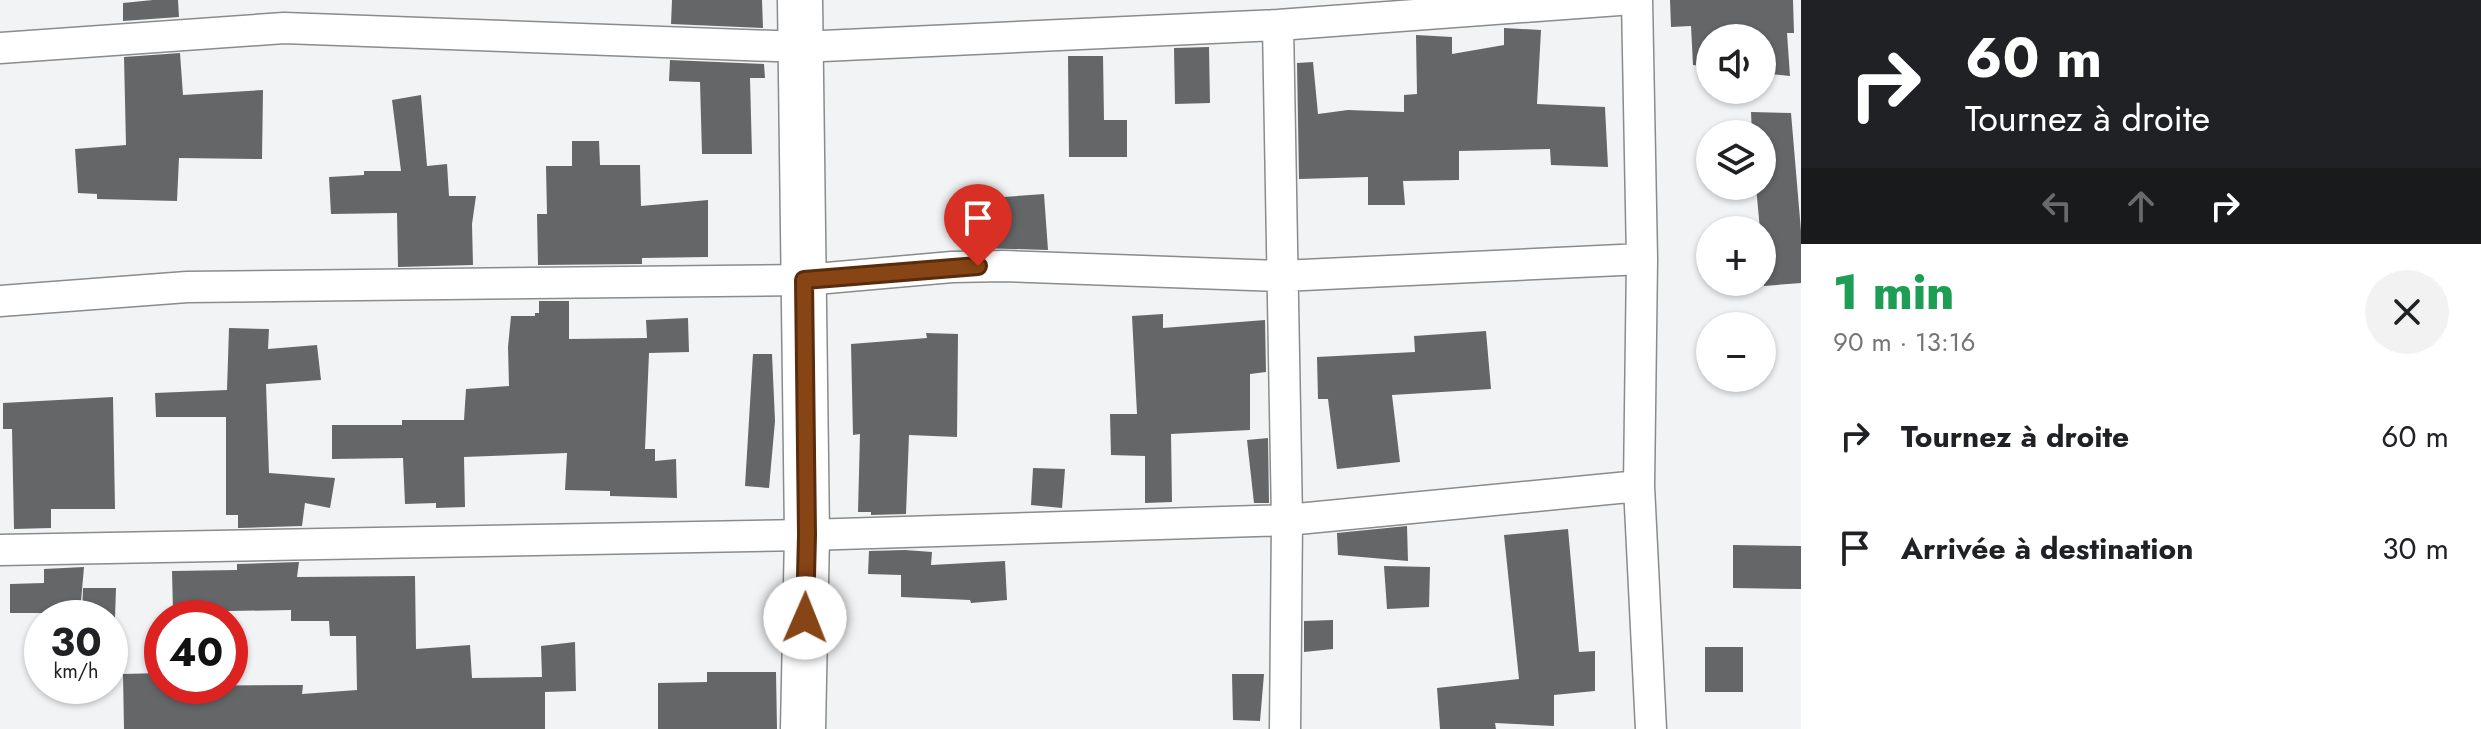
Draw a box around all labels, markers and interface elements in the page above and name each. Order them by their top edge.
text: 60 m [1965,17,2102,98]
map controls [1696,24,1776,392]
button: sound [1696,24,1776,104]
icon: right [1833,32,1937,136]
text: Tournez à droite [1965,92,2210,144]
button: layers [1696,120,1776,200]
pin [944,184,1012,266]
icon: left [2035,184,2079,228]
icon: ahead [2119,184,2163,228]
icon: right [2203,184,2247,228]
icon: arrive [956,196,1000,240]
button: + [1696,216,1776,296]
text: 1 min [1833,258,1954,327]
button: close [2365,270,2449,354]
button: − [1696,312,1776,392]
text: 90 m · 13:16 [1833,323,1975,361]
icon: right [1833,414,1877,458]
text: Tournez à droite [1901,415,2129,458]
text: 60 m [2381,415,2449,458]
icon: arrive [1833,526,1877,570]
text: Arrivée à destination [1901,527,2193,570]
text: 30 m [2382,527,2449,570]
position arrow [763,576,847,660]
speed limit sign: 40 [144,600,248,704]
text: 30 [50,613,102,671]
text: km/h [53,657,99,686]

